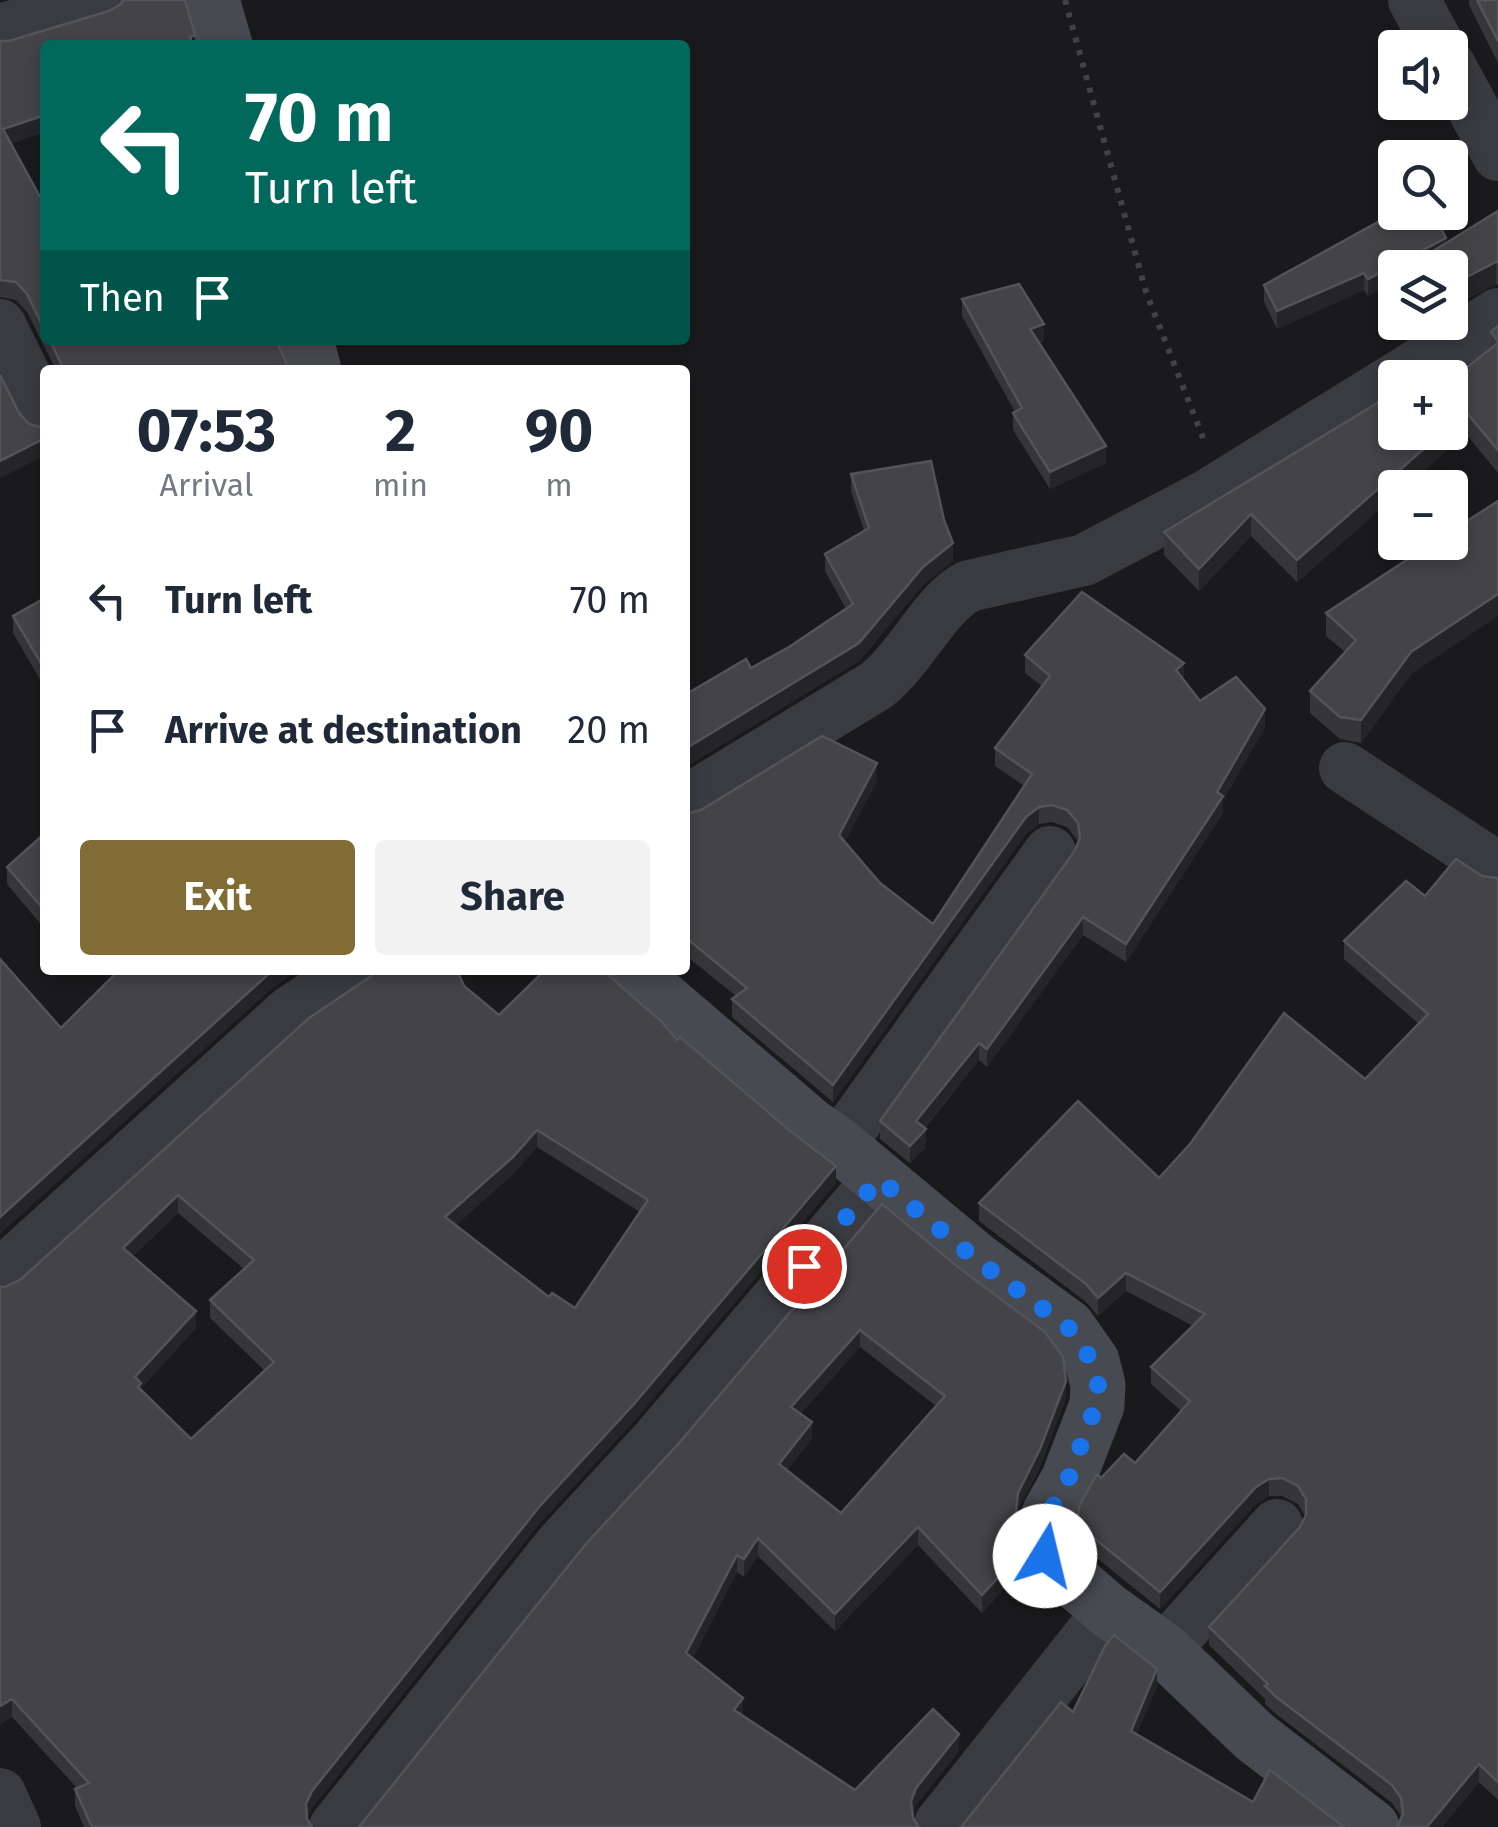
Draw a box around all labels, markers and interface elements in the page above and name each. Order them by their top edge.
map controls [1378,30,1468,560]
button: sound [1378,30,1468,120]
text: 70 m [245,76,394,160]
icon: left [80,80,210,210]
button: search [1378,140,1468,230]
text: Turn left [245,161,417,215]
button: layers [1378,250,1468,340]
icon: arrive [185,270,240,325]
text: Then [80,275,165,321]
button: + [1378,360,1468,450]
text: 07:53 [137,395,276,467]
text: 2 [385,395,416,467]
text: 90 [525,395,593,467]
text: Arrival [160,466,253,504]
text: min [373,466,428,504]
text: m [545,466,573,504]
button: − [1378,470,1468,560]
icon: left [80,573,135,628]
text: Turn left [165,577,312,623]
text: 70 m [570,577,650,623]
icon: arrive [80,703,135,758]
text: Arrive at destination [165,707,522,753]
text: 20 m [567,707,650,753]
button: Exit [80,840,355,955]
button: Share [375,840,650,955]
pin [762,1224,847,1309]
icon: arrive [777,1239,832,1294]
position arrow [993,1504,1097,1608]

